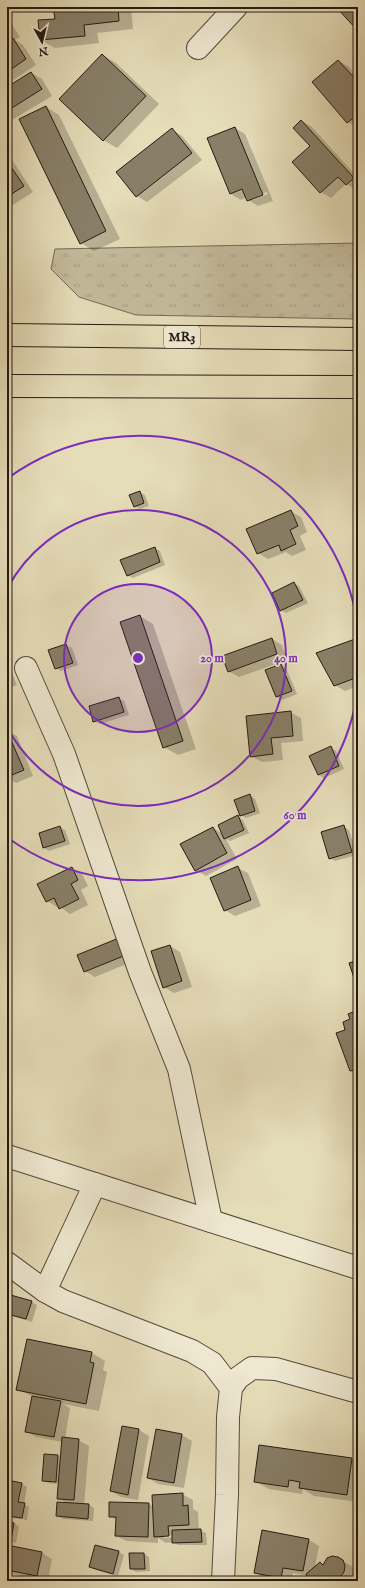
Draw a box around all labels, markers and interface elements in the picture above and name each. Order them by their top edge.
north arrow [22,22,62,62]
text: N [37,43,50,59]
road number: MR3 [164,326,200,348]
centre of rings [131,651,145,665]
text: 20 m [200,651,224,666]
text: 40 m [274,651,299,666]
text: 60 m [284,808,307,823]

